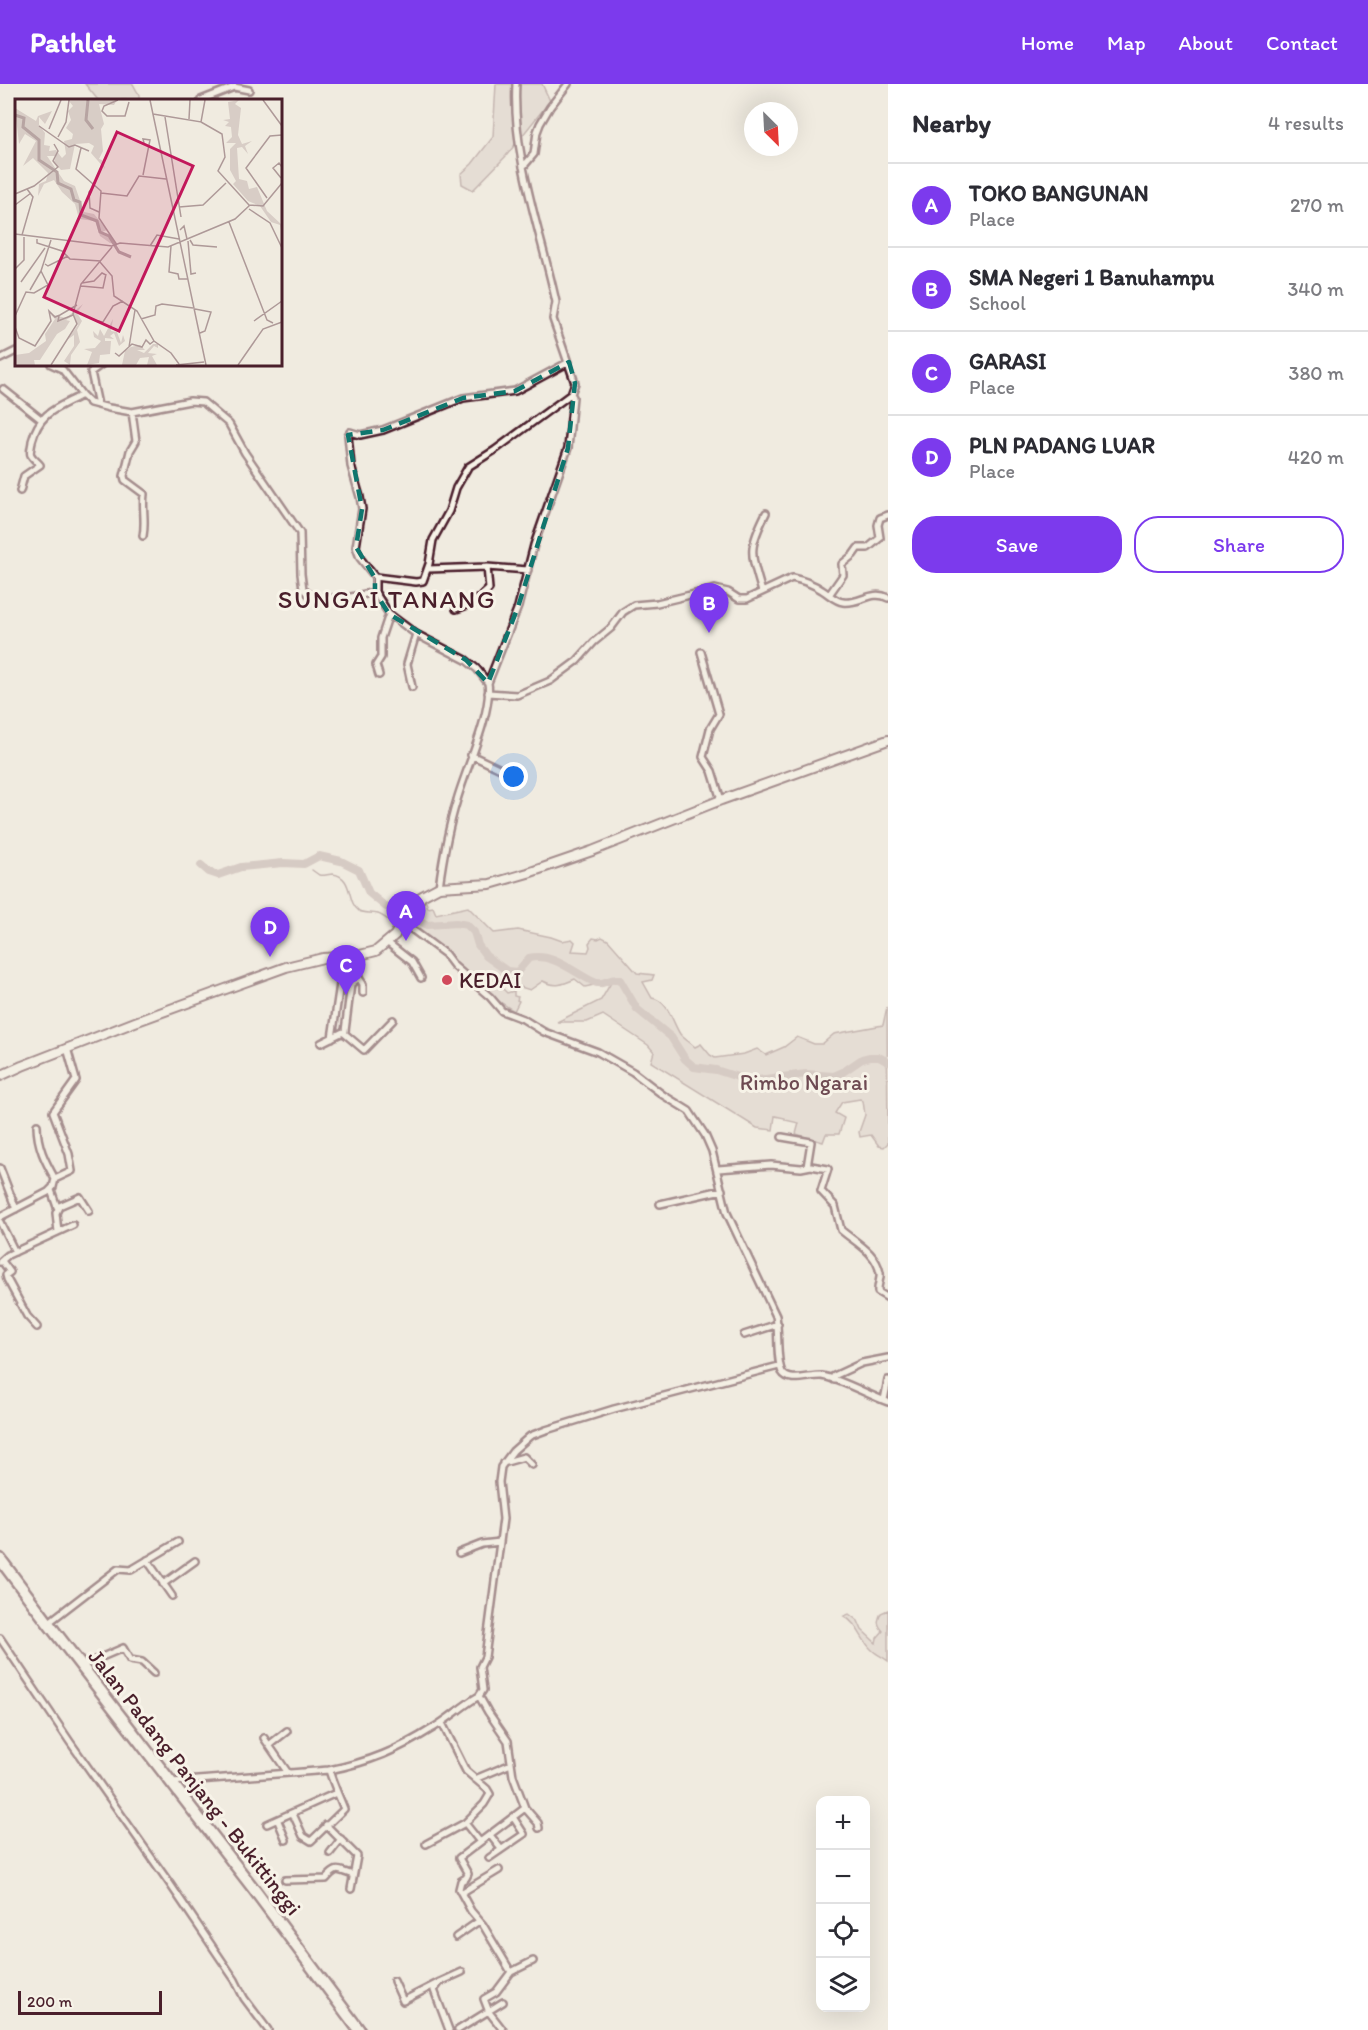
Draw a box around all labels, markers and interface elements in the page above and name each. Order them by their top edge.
text: Pathlet [30,25,116,59]
text: Home [1021,30,1074,55]
text: Map [1107,30,1146,55]
text: About [1179,30,1233,55]
text: Contact [1266,30,1338,55]
inset map [15,99,282,366]
north arrow [744,102,798,156]
text: Nearby [912,107,991,139]
text: 4 results [1268,111,1344,135]
text: TOKO BANGUNAN [969,180,1149,207]
text: A [925,193,938,217]
text: 270 m [1290,193,1344,217]
text: Place [969,207,1015,231]
text: SMA Negeri 1 Banuhampu [969,264,1214,291]
text: B [925,277,938,301]
text: 340 m [1287,277,1344,301]
text: School [969,291,1026,315]
text: GARASI [969,348,1046,375]
text: C [925,361,938,385]
text: 380 m [1289,361,1344,385]
text: Place [969,375,1015,399]
text: PLN PADANG LUAR [969,432,1155,459]
text: D [925,445,938,469]
text: 420 m [1288,445,1344,469]
text: Place [969,459,1015,483]
button: Save [912,516,1122,573]
button: Share [1134,516,1344,573]
district label: SUNGAI TANANG [278,583,496,615]
pin: B [690,584,728,633]
your location [499,762,528,791]
pin: A [386,892,426,941]
pin: D [250,908,290,957]
pin: C [326,946,366,995]
place label: KEDAI [459,967,521,994]
marker: KEDAI [440,973,454,987]
park label: Rimbo Ngarai [740,1069,868,1096]
street label: Jalan Padang Panjang - Bukittinggi [83,1643,307,1921]
map controls [816,1796,870,2012]
button: + [816,1796,870,1850]
button: − [816,1850,870,1904]
button: locate [816,1904,870,1958]
button: layers [816,1958,870,2012]
scale bar [18,1988,162,2016]
text: 200 m [27,1992,72,2011]

